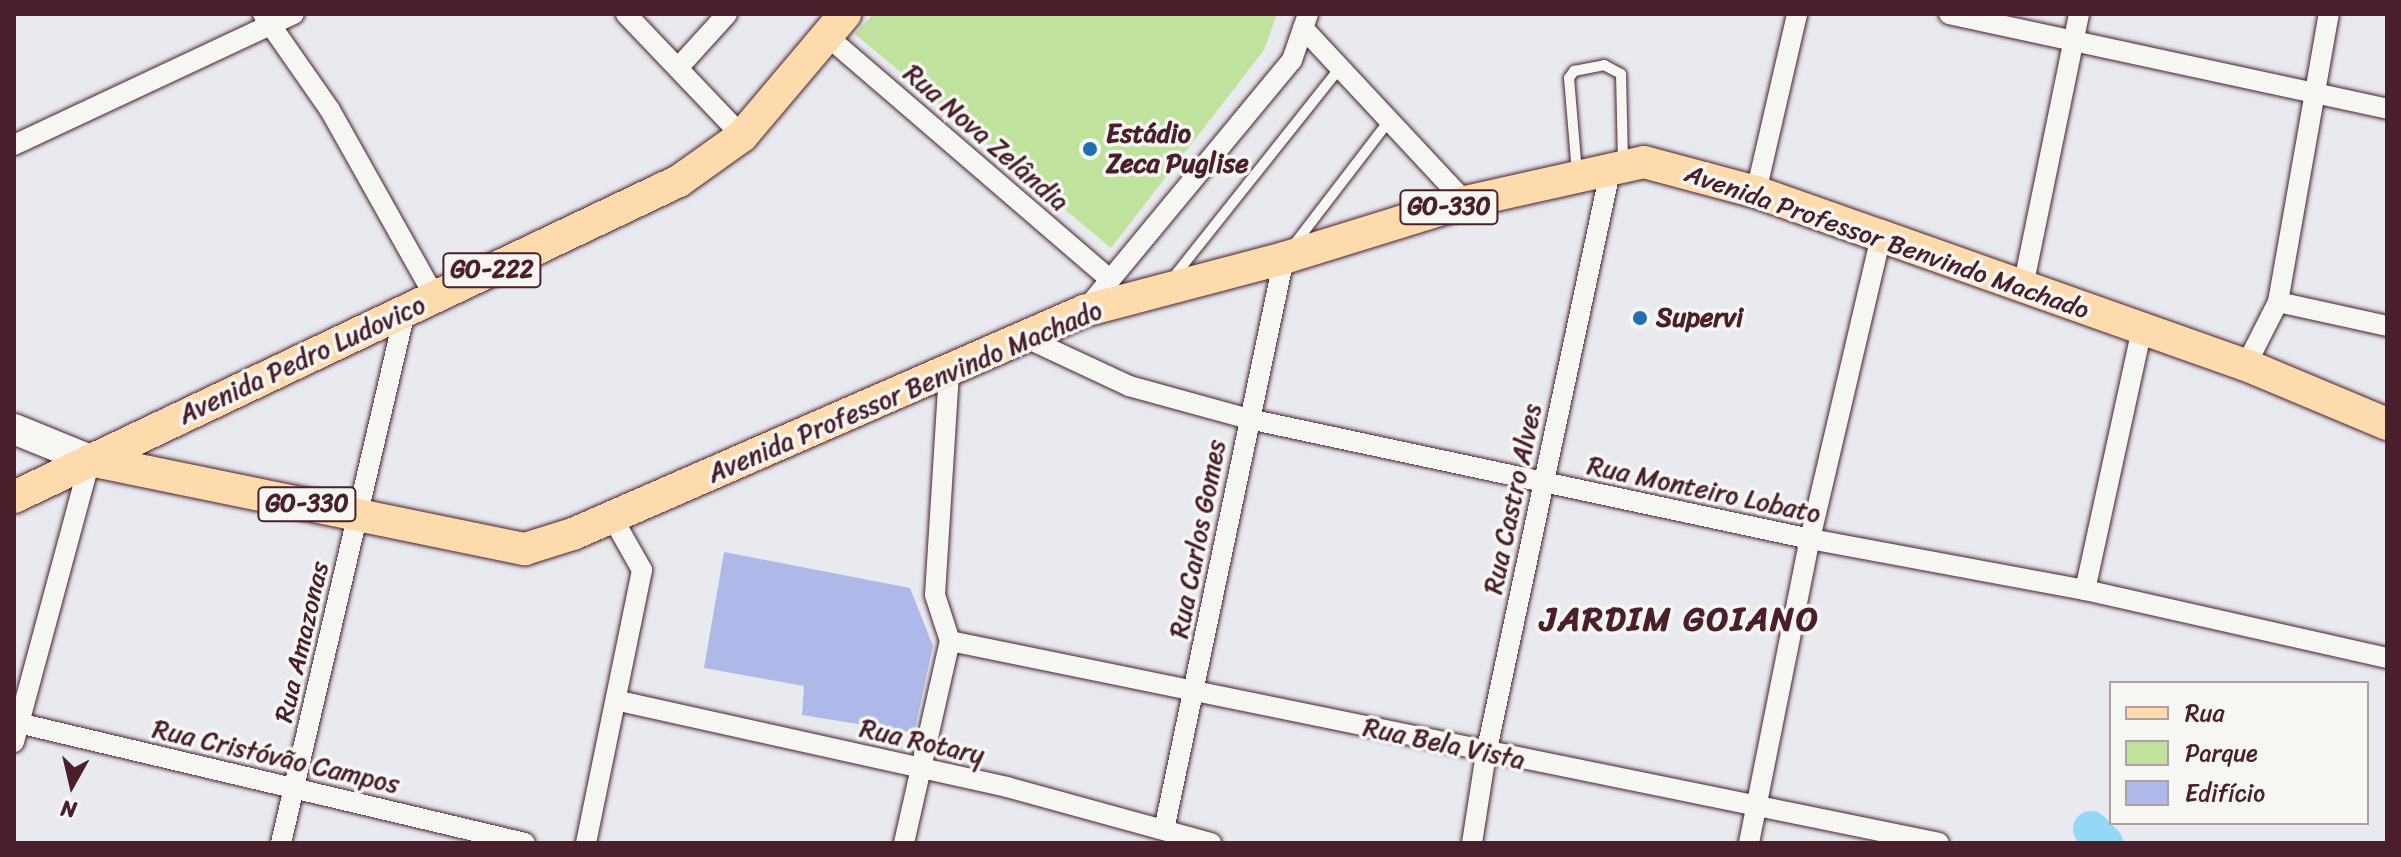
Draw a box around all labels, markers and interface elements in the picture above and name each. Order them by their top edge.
street label: Rua Nova Zelândia [897,58,1075,218]
place label: Estádio Zeca Puglise [1106,118,1247,180]
marker: Estádio Zeca Puglise [1081,140,1099,158]
street label: Avenida Professor Benvindo Machado [1681,158,2093,326]
road number: GO-330 [1399,187,1499,227]
road number: GO-222 [442,250,542,290]
street label: Avenida Pedro Ludovico [174,289,430,431]
street label: Avenida Professor Benvindo Machado [703,295,1107,489]
place label: Supervi [1656,302,1743,334]
marker: Supervi [1631,309,1649,327]
street label: Rua Castro Alves [1478,401,1548,597]
street label: Rua Carlos Gomes [1163,437,1233,641]
street label: Rua Monteiro Lobato [1585,450,1823,530]
road number: GO-330 [257,484,357,524]
street label: Rua Amazonas [268,558,336,726]
district label: JARDIM GOIANO [1543,600,1817,640]
legend [2109,681,2369,825]
text: Rua [2185,692,2224,734]
street label: Rua Bela Vista [1360,712,1528,776]
street label: Rua Rotary [857,713,987,771]
street label: Rua Cristóvão Campos [150,714,402,800]
text: Parque [2185,732,2258,774]
north arrow [32,745,112,825]
text: Edifício [2185,772,2265,814]
text: N [58,789,79,830]

